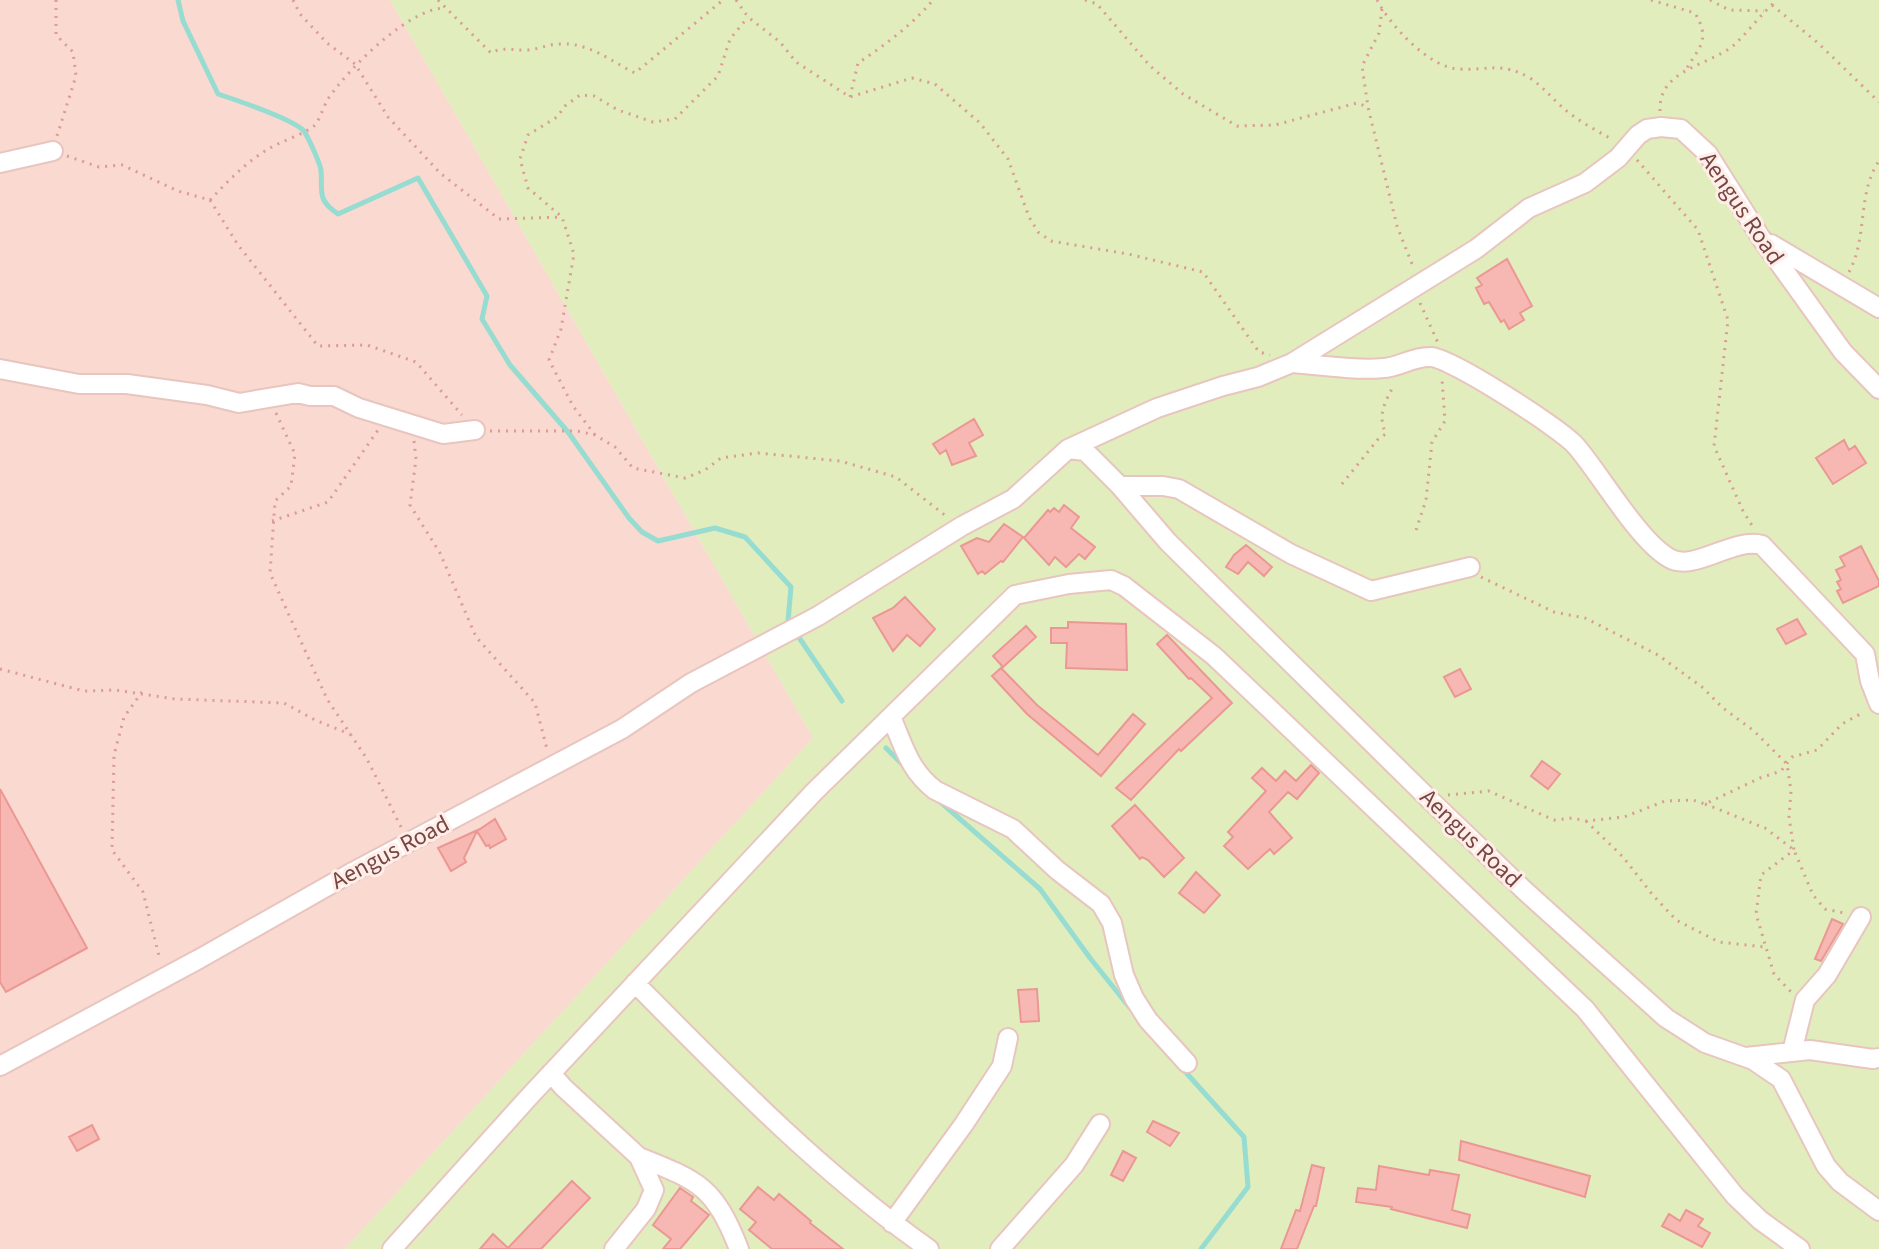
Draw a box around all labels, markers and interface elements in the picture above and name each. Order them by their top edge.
street label: Aengus Road [1691,145,1792,272]
street label: Aengus Road [1412,781,1529,896]
street label: Aengus Road [325,807,456,898]

